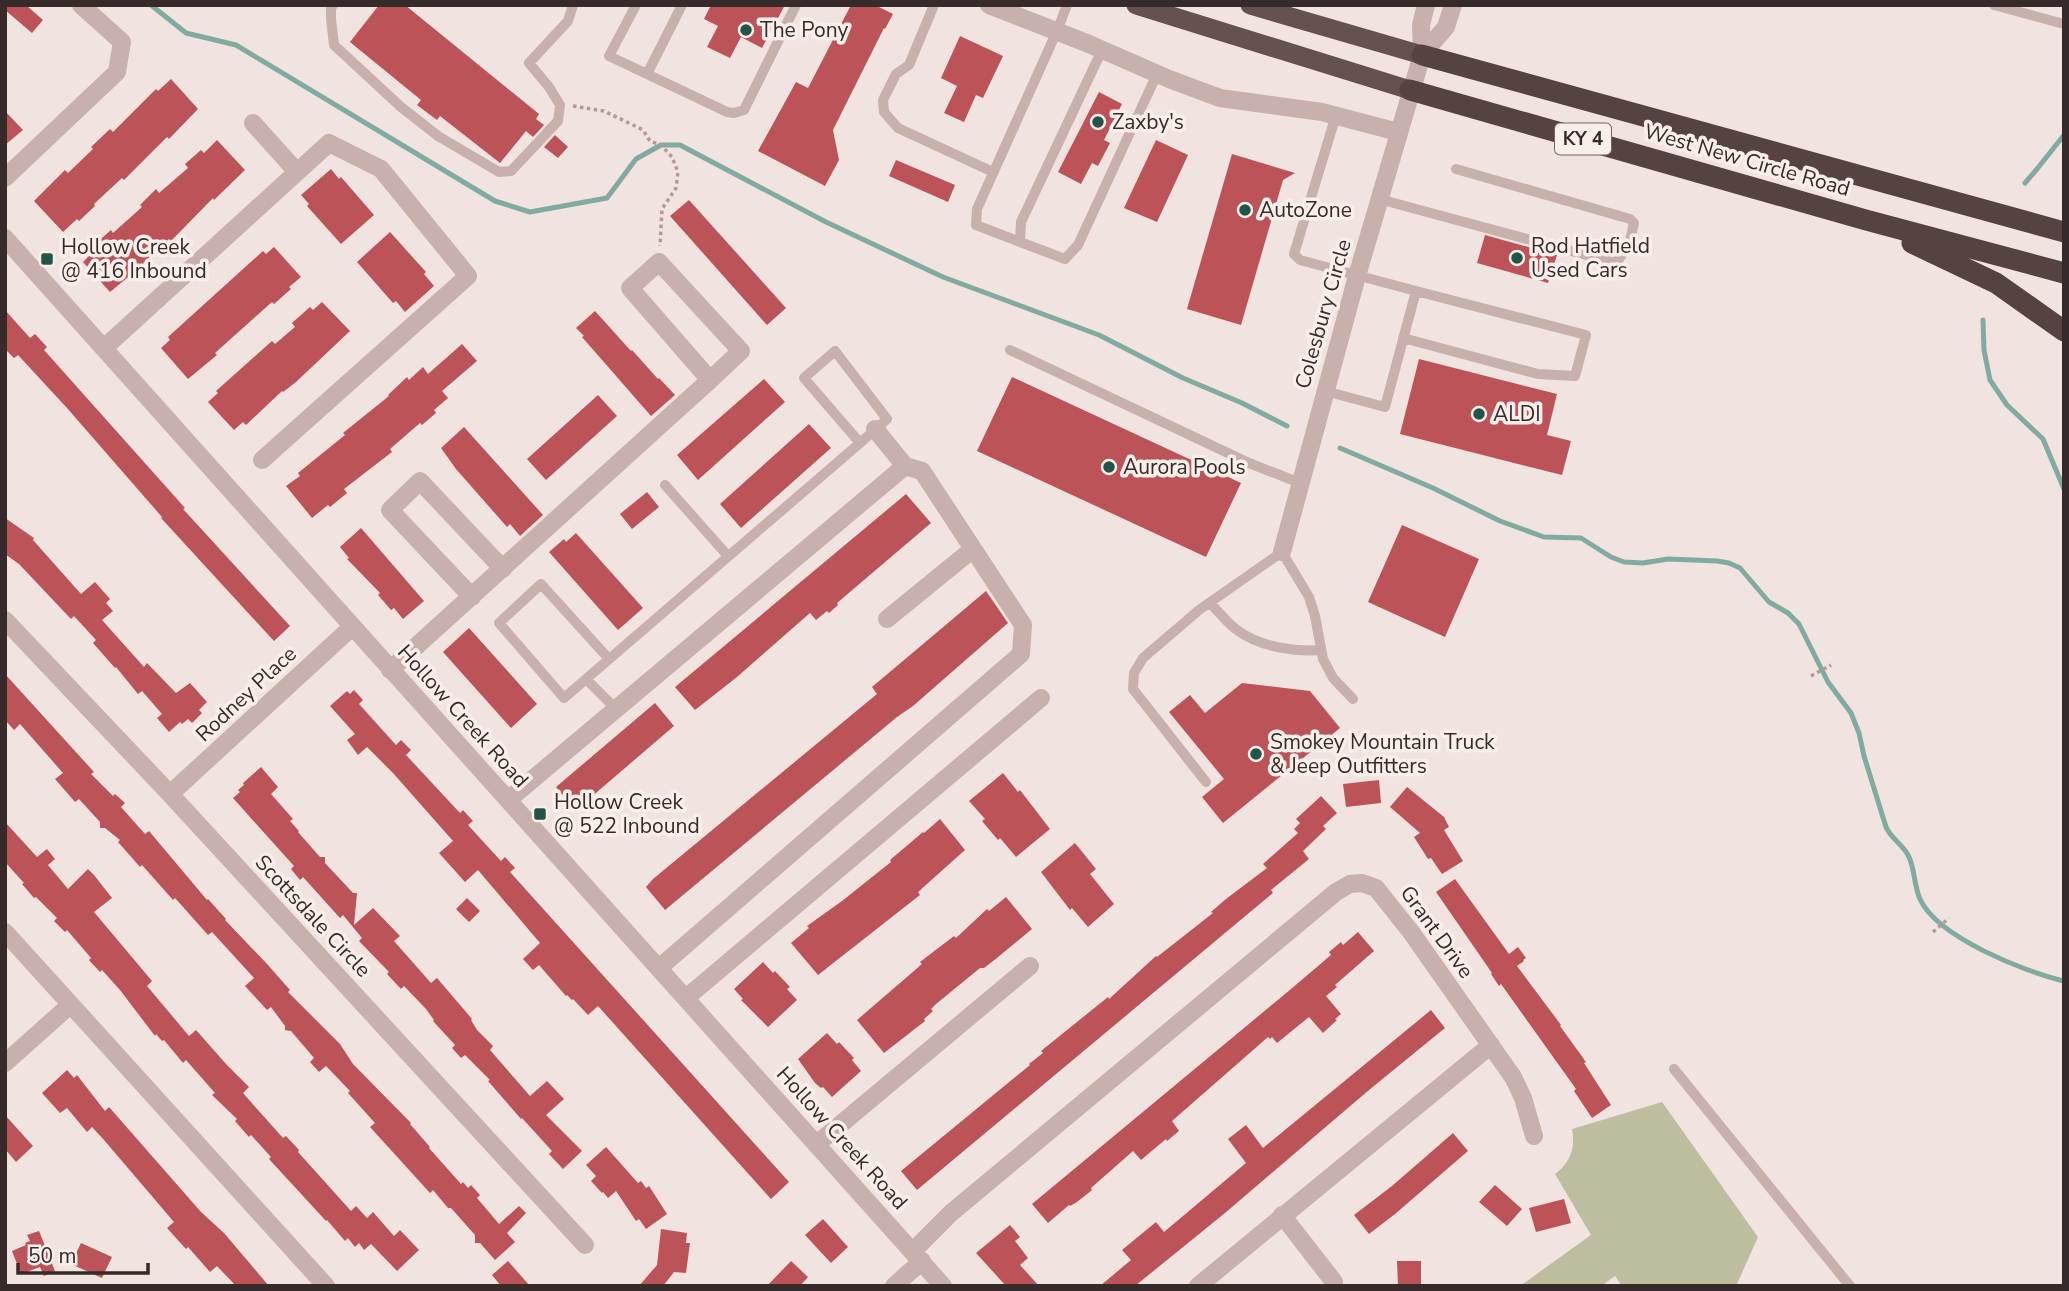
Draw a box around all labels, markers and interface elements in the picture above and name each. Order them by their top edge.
place label: The Pony [760,16,848,44]
marker: The Pony [738,22,754,38]
place label: Zaxby's [1112,108,1184,136]
marker: Zaxby's [1090,114,1106,130]
street label: West New Circle Road [1641,117,1853,203]
road number: KY 4 [1555,124,1611,154]
place label: AutoZone [1259,196,1352,224]
marker: AutoZone [1237,202,1253,218]
place label: Rod Hatfield Used Cars [1531,232,1650,284]
place label: Hollow Creek @ 416 Inbound [61,233,207,285]
street label: Colesbury Circle [1288,236,1358,392]
marker: Rod Hatfield Used Cars [1509,250,1525,266]
marker: Hollow Creek @ 416 Inbound [39,251,55,267]
place label: ALDI [1493,400,1541,428]
marker: ALDI [1471,406,1487,422]
place label: Aurora Pools [1123,453,1245,481]
marker: Aurora Pools [1101,459,1117,475]
street label: Hollow Creek Road [391,639,535,793]
street label: Rodney Place [190,640,302,748]
place label: Smokey Mountain Truck & Jeep Outfitters [1270,728,1495,780]
marker: Smokey Mountain Truck & Jeep Outfitters [1248,746,1264,762]
place label: Hollow Creek @ 522 Inbound [554,788,700,840]
marker: Hollow Creek @ 522 Inbound [532,806,548,822]
street label: Scottsdale Circle [249,849,377,983]
street label: Grant Drive [1394,880,1480,984]
street label: Hollow Creek Road [770,1061,914,1215]
scale bar [18,1232,147,1276]
text: 50 m [28,1242,77,1270]

